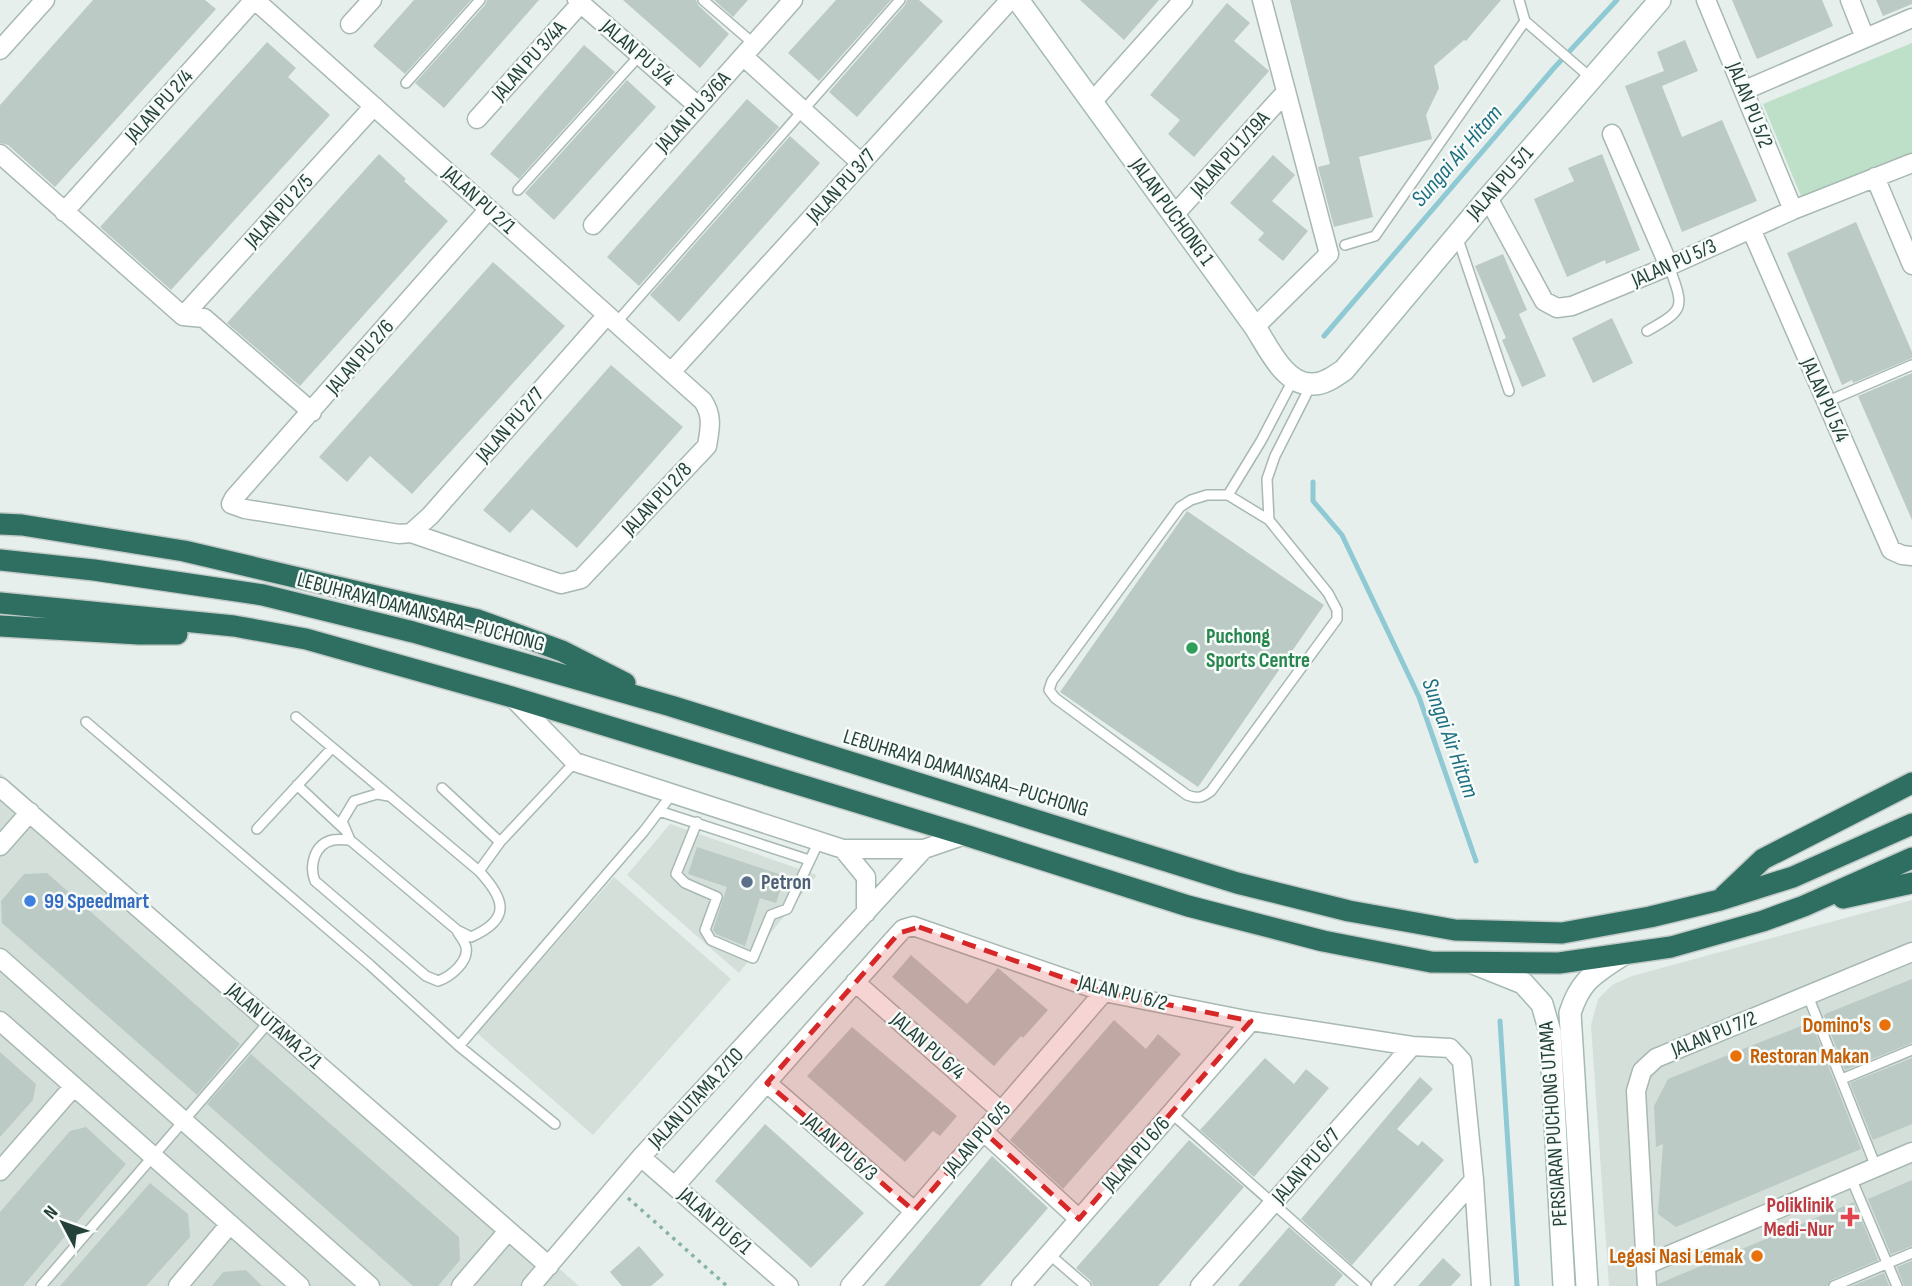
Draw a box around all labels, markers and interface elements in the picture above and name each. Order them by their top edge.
street label: JALAN PU 3/4 [595,13,680,92]
street label: JALAN PU 3/4A [486,15,572,107]
street label: JALAN PU 5/2 [1721,58,1778,151]
street label: JALAN PU 2/4 [119,64,199,149]
street label: JALAN PU 3/6A [650,66,736,158]
water label: Sungai Air Hitam [1405,99,1509,212]
street label: JALAN PU 1/19A [1184,105,1276,203]
street label: JALAN PU 5/1 [1461,141,1539,225]
street label: JALAN PU 3/7 [801,143,881,229]
street label: JALAN PUCHONG 1 [1124,153,1220,271]
street label: JALAN PU 2/1 [437,160,521,240]
street label: JALAN PU 2/5 [239,169,319,254]
street label: JALAN PU 5/3 [1627,233,1720,293]
street label: JALAN PU 2/6 [320,314,399,400]
street label: JALAN PU 5/4 [1795,353,1855,446]
street label: JALAN PU 2/7 [470,382,550,468]
street label: JALAN PU 2/8 [616,457,697,542]
street label: LEBUHRAYA DAMANSARA–PUCHONG [294,567,548,657]
place label: Puchong Sports Centre [1206,624,1310,673]
marker: Puchong Sports Centre [1184,640,1200,656]
water label: Sungai Air Hitam [1415,674,1485,802]
street label: LEBUHRAYA DAMANSARA–PUCHONG [840,724,1092,822]
place label: Petron [761,870,811,895]
marker: Petron [739,874,755,890]
place label: 99 Speedmart [44,889,149,914]
marker: 99 Speedmart [22,893,38,909]
street label: JALAN PU 6/2 [1075,970,1170,1016]
street label: JALAN UTAMA 2/1 [220,977,327,1075]
street label: JALAN PU 6/4 [885,1006,970,1085]
street label: JALAN PU 7/2 [1667,1006,1760,1063]
place label: Domino's [1802,1013,1871,1038]
marker: Domino's [1877,1017,1893,1033]
street label: PERSIARAN PUCHONG UTAMA [1533,1020,1573,1227]
street label: JALAN UTAMA 2/10 [642,1043,749,1154]
place label: Restoran Makan [1750,1044,1869,1069]
marker: Restoran Makan [1728,1048,1744,1064]
street label: JALAN PU 6/5 [937,1097,1016,1182]
street label: JALAN PU 6/3 [797,1107,883,1186]
street label: JALAN PU 6/6 [1096,1111,1175,1197]
street label: JALAN PU 6/7 [1266,1123,1346,1209]
street label: JALAN PU 6/1 [672,1182,757,1260]
north arrow [28,1188,98,1258]
place label: Poliklinik Medi-Nur [1763,1193,1834,1242]
text: N [39,1201,63,1224]
marker: Poliklinik Medi-Nur [1840,1207,1860,1227]
place label: Legasi Nasi Lemak [1609,1244,1743,1269]
marker: Legasi Nasi Lemak [1749,1248,1765,1264]

